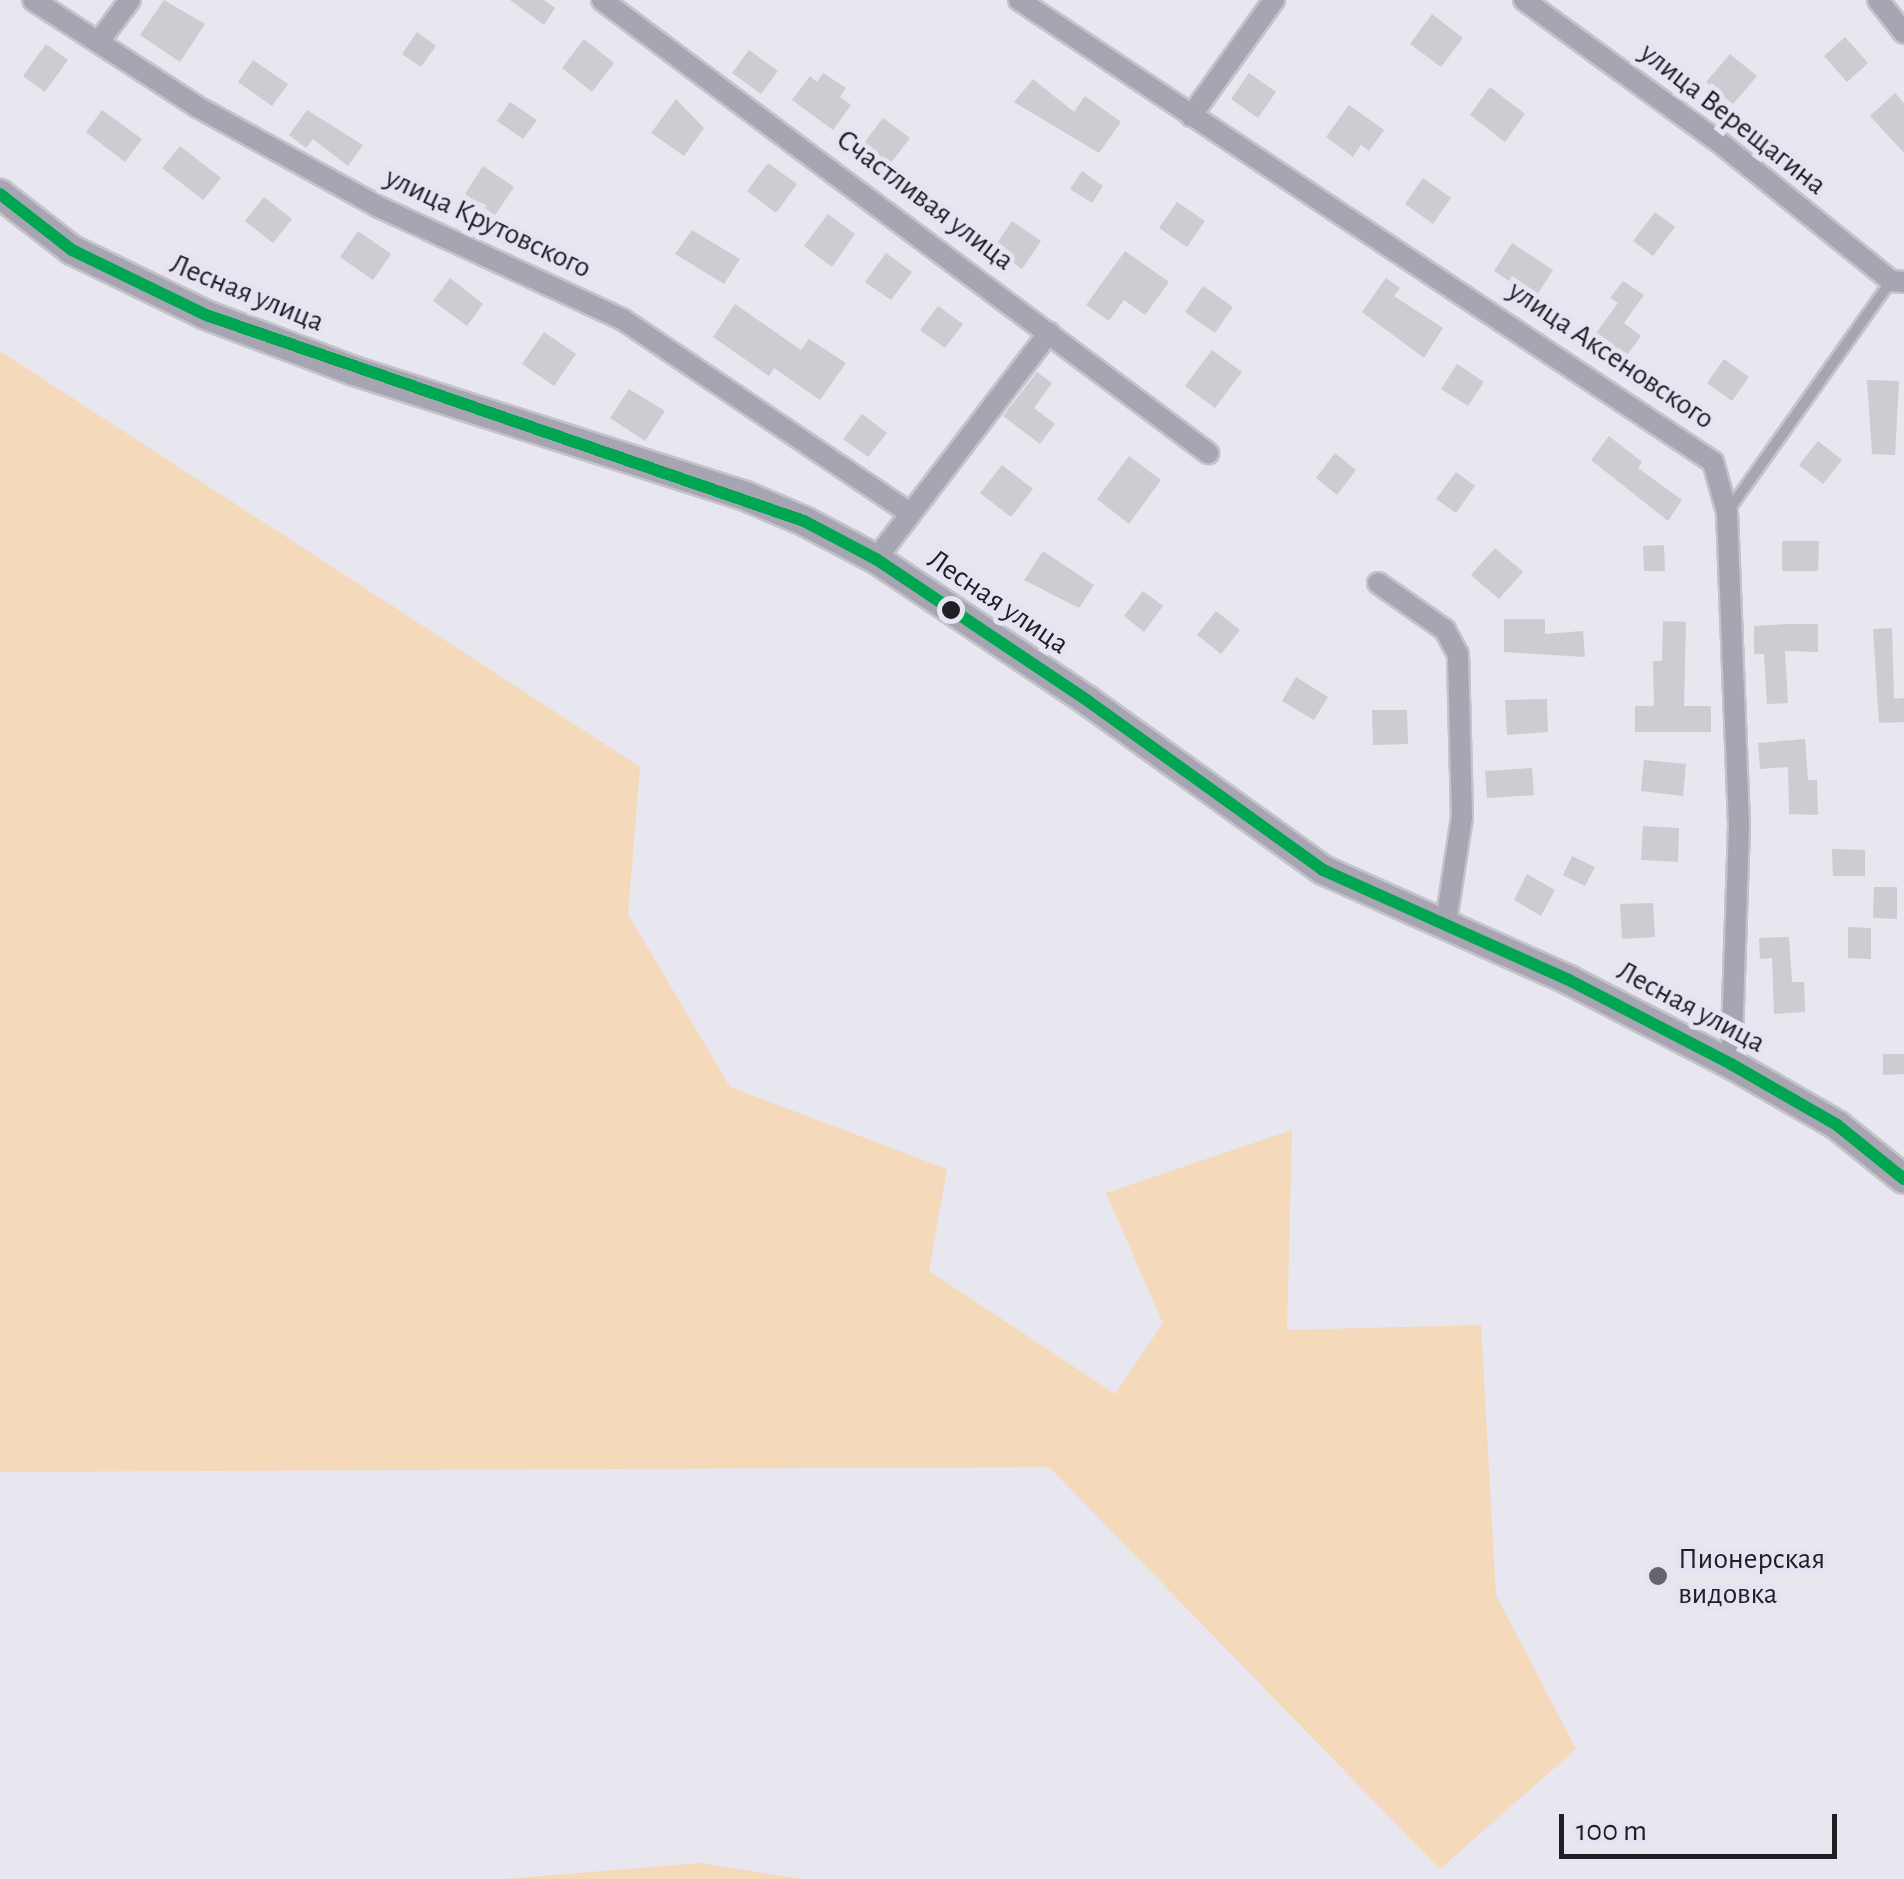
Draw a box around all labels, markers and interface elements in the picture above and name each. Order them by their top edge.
street label: улица Верещагина [1632,35,1834,203]
street label: Счастливая улица [829,121,1021,279]
street label: улица Крутовского [379,159,597,287]
street label: Лесная улица [165,246,329,340]
street label: улица Аксеновского [1501,273,1721,437]
street label: Лесная улица [920,542,1076,662]
unlabelled marker [941,600,961,620]
street label: Лесная улица [1611,953,1771,1061]
place label: Пионерская видовка [1678,1541,1825,1612]
marker: Пионерская видовка [1647,1565,1669,1587]
scale bar [1564,1794,1842,1856]
text: 100 m [1576,1816,1647,1846]

